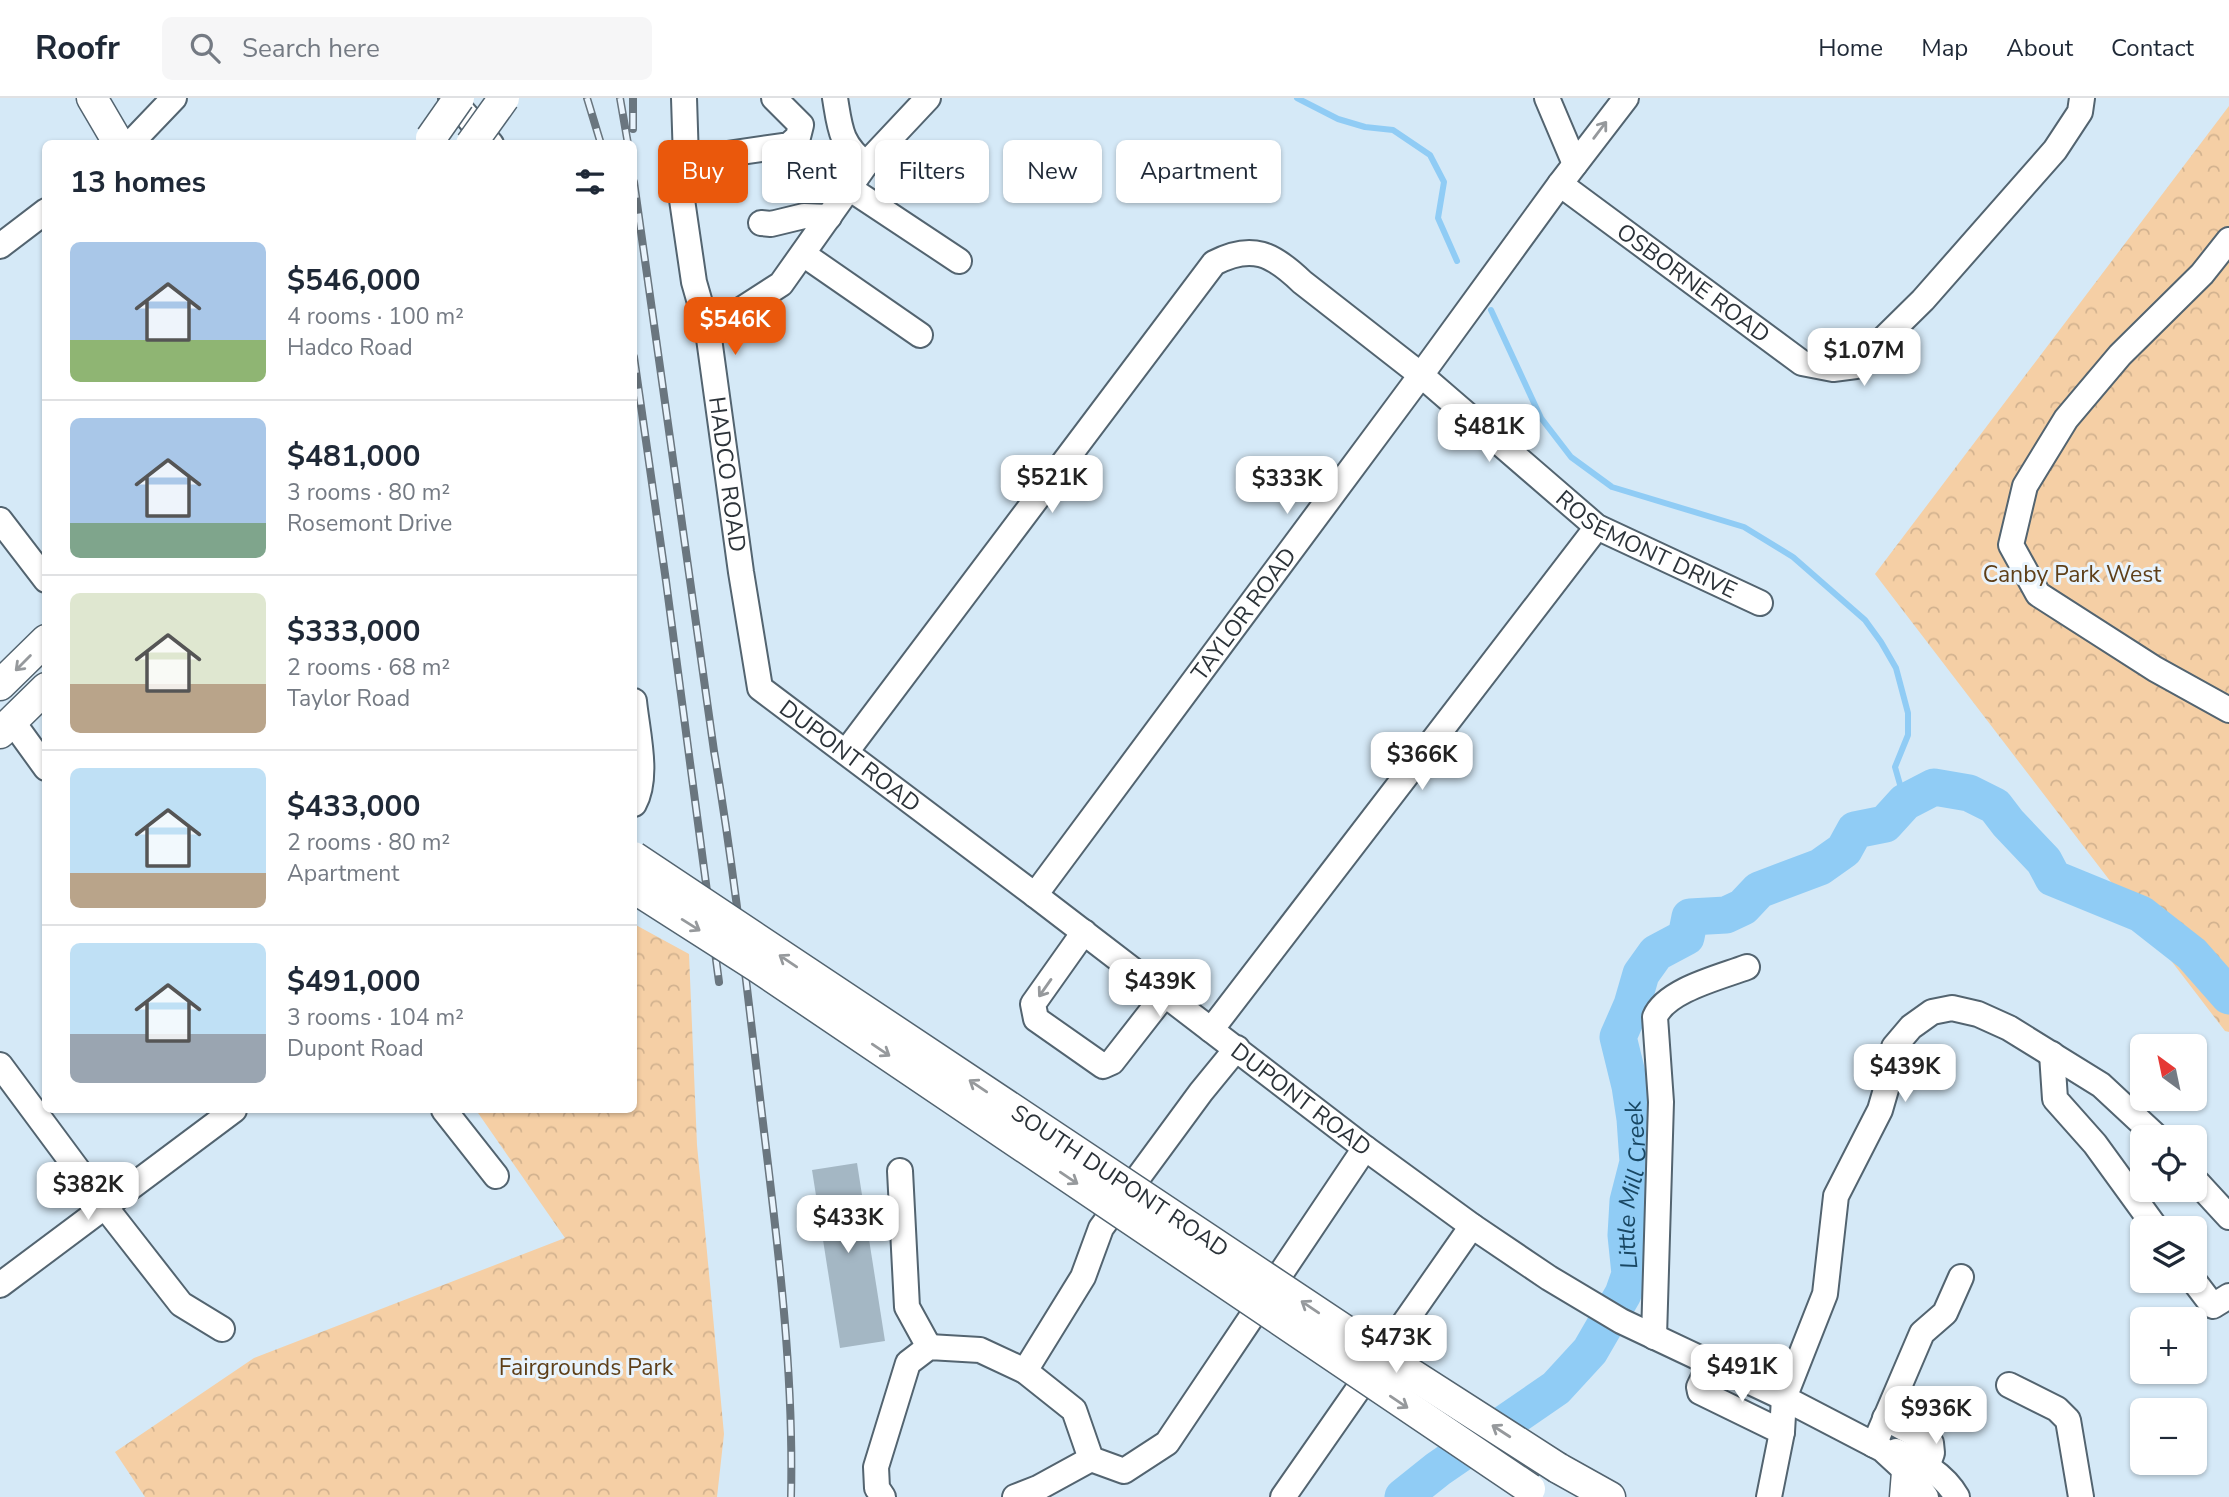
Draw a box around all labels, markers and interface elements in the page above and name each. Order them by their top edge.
search box [162,17,652,80]
text: Roofr [35,26,120,71]
icon: search [186,29,224,67]
text: Search here [242,31,380,66]
text: Home [1818,32,1883,64]
text: Map [1921,32,1968,64]
text: About [2006,32,2073,64]
text: Contact [2111,32,2194,64]
one-way arrow [1592,122,1607,140]
chip: Buy [658,140,748,203]
chip: Rent [762,140,861,203]
chip: Filters [875,140,989,203]
chip: New [1003,140,1102,203]
chip: Apartment [1116,140,1281,203]
text: 13 homes [70,162,206,203]
icon: filters [571,163,609,201]
street label: OSBORNE ROAD [1611,216,1776,350]
text: $546,000 [287,260,420,301]
icon: home [126,270,210,354]
pin: $546K [686,298,784,357]
text: 4 rooms · 100 m² [287,301,464,332]
text: $546K [700,304,770,335]
pin: $1.07M [1807,328,1921,388]
text: Hadco Road [287,332,413,363]
text: $1.07M [1824,335,1904,366]
street label: HADCO ROAD [702,395,754,554]
pin: $481K [1440,404,1538,464]
text: $481K [1454,411,1524,442]
text: $481,000 [287,436,420,477]
icon: home [126,446,210,530]
pin: $521K [1003,456,1101,515]
pin: $333K [1238,456,1336,516]
text: $521K [1017,462,1087,493]
text: $333K [1252,463,1322,494]
text: 3 rooms · 80 m² [287,477,450,508]
street label: ROSEMONT DRIVE [1549,483,1742,606]
text: Rosemont Drive [287,508,452,539]
street label: TAYLOR ROAD [1184,541,1303,687]
park label: Canby Park West [1983,559,2162,590]
text: $333,000 [287,611,420,652]
icon: home [126,621,210,705]
text: 2 rooms · 68 m² [287,652,450,683]
one-way arrow [14,654,31,671]
text: Taylor Road [287,683,410,714]
street label: DUPONT ROAD [773,693,927,819]
pin: $366K [1373,732,1471,792]
text: $366K [1387,739,1457,770]
text: $433,000 [287,786,420,827]
icon: home [126,796,210,880]
text: 2 rooms · 80 m² [287,827,450,858]
text: Apartment [287,858,399,889]
one-way arrow [681,917,700,932]
one-way arrow [779,953,799,967]
pin: $439K [1111,960,1209,1019]
text: $491,000 [287,961,420,1002]
text: $439K [1125,966,1195,997]
icon: home [126,971,210,1055]
one-way arrow [1038,978,1052,997]
text: 3 rooms · 104 m² [287,1002,464,1033]
text: Dupont Road [287,1033,424,1064]
north arrow [2130,1034,2207,1111]
map controls [2130,1034,2207,1475]
street label: DUPONT ROAD [1225,1035,1378,1163]
one-way arrow [871,1043,890,1058]
pin: $439K [1856,1044,1954,1104]
text: $439K [1870,1051,1940,1082]
one-way arrow [969,1079,988,1094]
street label: SOUTH DUPONT ROAD [1005,1097,1235,1264]
water label: Little Mill Creek [1610,1098,1654,1271]
button: locate [2130,1125,2207,1202]
pin: $382K [39,1162,137,1222]
text: $382K [53,1169,123,1200]
one-way arrow [1059,1171,1078,1185]
pin: $433K [799,1196,897,1255]
text: $433K [813,1202,883,1233]
button: layers [2130,1216,2207,1293]
one-way arrow [1301,1300,1320,1314]
button: + [2130,1307,2207,1384]
pin: $473K [1347,1316,1445,1375]
text: $473K [1361,1322,1431,1353]
pin: $491K [1693,1344,1791,1404]
text: $491K [1707,1351,1777,1382]
park label: Fairgrounds Park [499,1352,674,1383]
pin: $936K [1887,1386,1985,1446]
text: $936K [1901,1393,1971,1424]
one-way arrow [1389,1395,1409,1409]
button: − [2130,1398,2207,1475]
one-way arrow [1492,1424,1511,1439]

